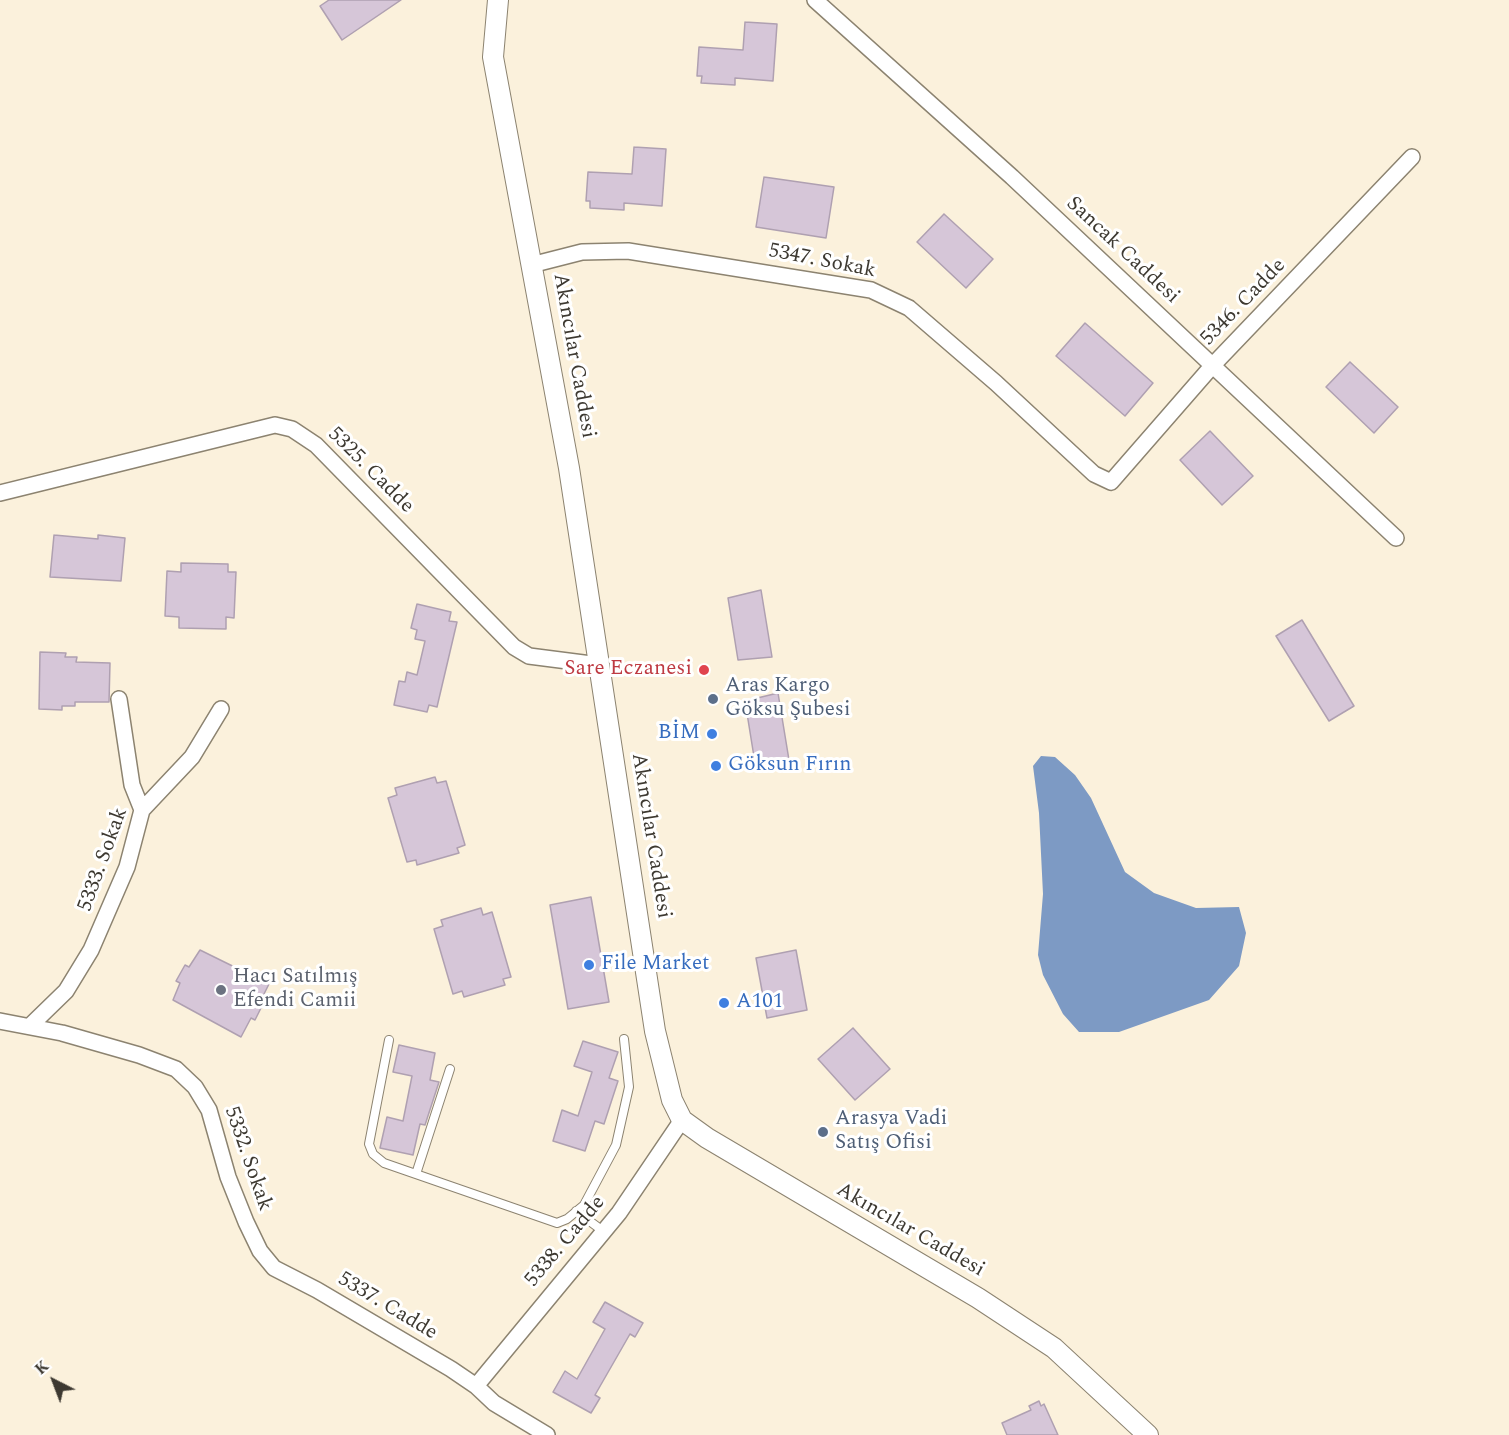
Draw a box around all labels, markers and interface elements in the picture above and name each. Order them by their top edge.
street label: Sancak Caddesi [1060,192,1184,310]
street label: 5347. Sokak [766,239,878,285]
street label: 5346. Cadde [1196,254,1292,352]
street label: Akıncılar Caddesi [546,272,600,440]
street label: 5325. Cadde [322,423,418,519]
place label: Sare Eczanesi [564,657,692,683]
marker: Sare Eczanesi [697,663,711,677]
place label: Aras Kargo Göksu Şubesi [725,674,850,724]
marker: Aras Kargo Göksu Şubesi [706,692,720,706]
place label: BİM [658,721,700,747]
marker: BİM [705,727,719,741]
street label: Akıncılar Caddesi [624,752,676,920]
place label: Göksun Fırın [728,753,851,779]
marker: Göksun Fırın [709,759,723,773]
street label: 5333. Sokak [74,805,134,915]
place label: File Market [601,952,709,978]
marker: File Market [582,958,596,972]
place label: Hacı Satılmış Efendi Camii [233,965,358,1015]
marker: Hacı Satılmış Efendi Camii [214,983,228,997]
place label: A101 [736,990,783,1016]
marker: A101 [717,996,731,1010]
street label: 5332. Sokak [217,1104,277,1214]
place label: Arasya Vadi Satış Ofisi [835,1107,947,1157]
marker: Arasya Vadi Satış Ofisi [816,1125,830,1139]
street label: Akıncılar Caddesi [831,1178,989,1284]
street label: 5338. Cadde [520,1191,612,1293]
street label: 5337. Cadde [333,1267,441,1347]
north arrow [24,1351,84,1411]
text: K [29,1355,55,1381]

